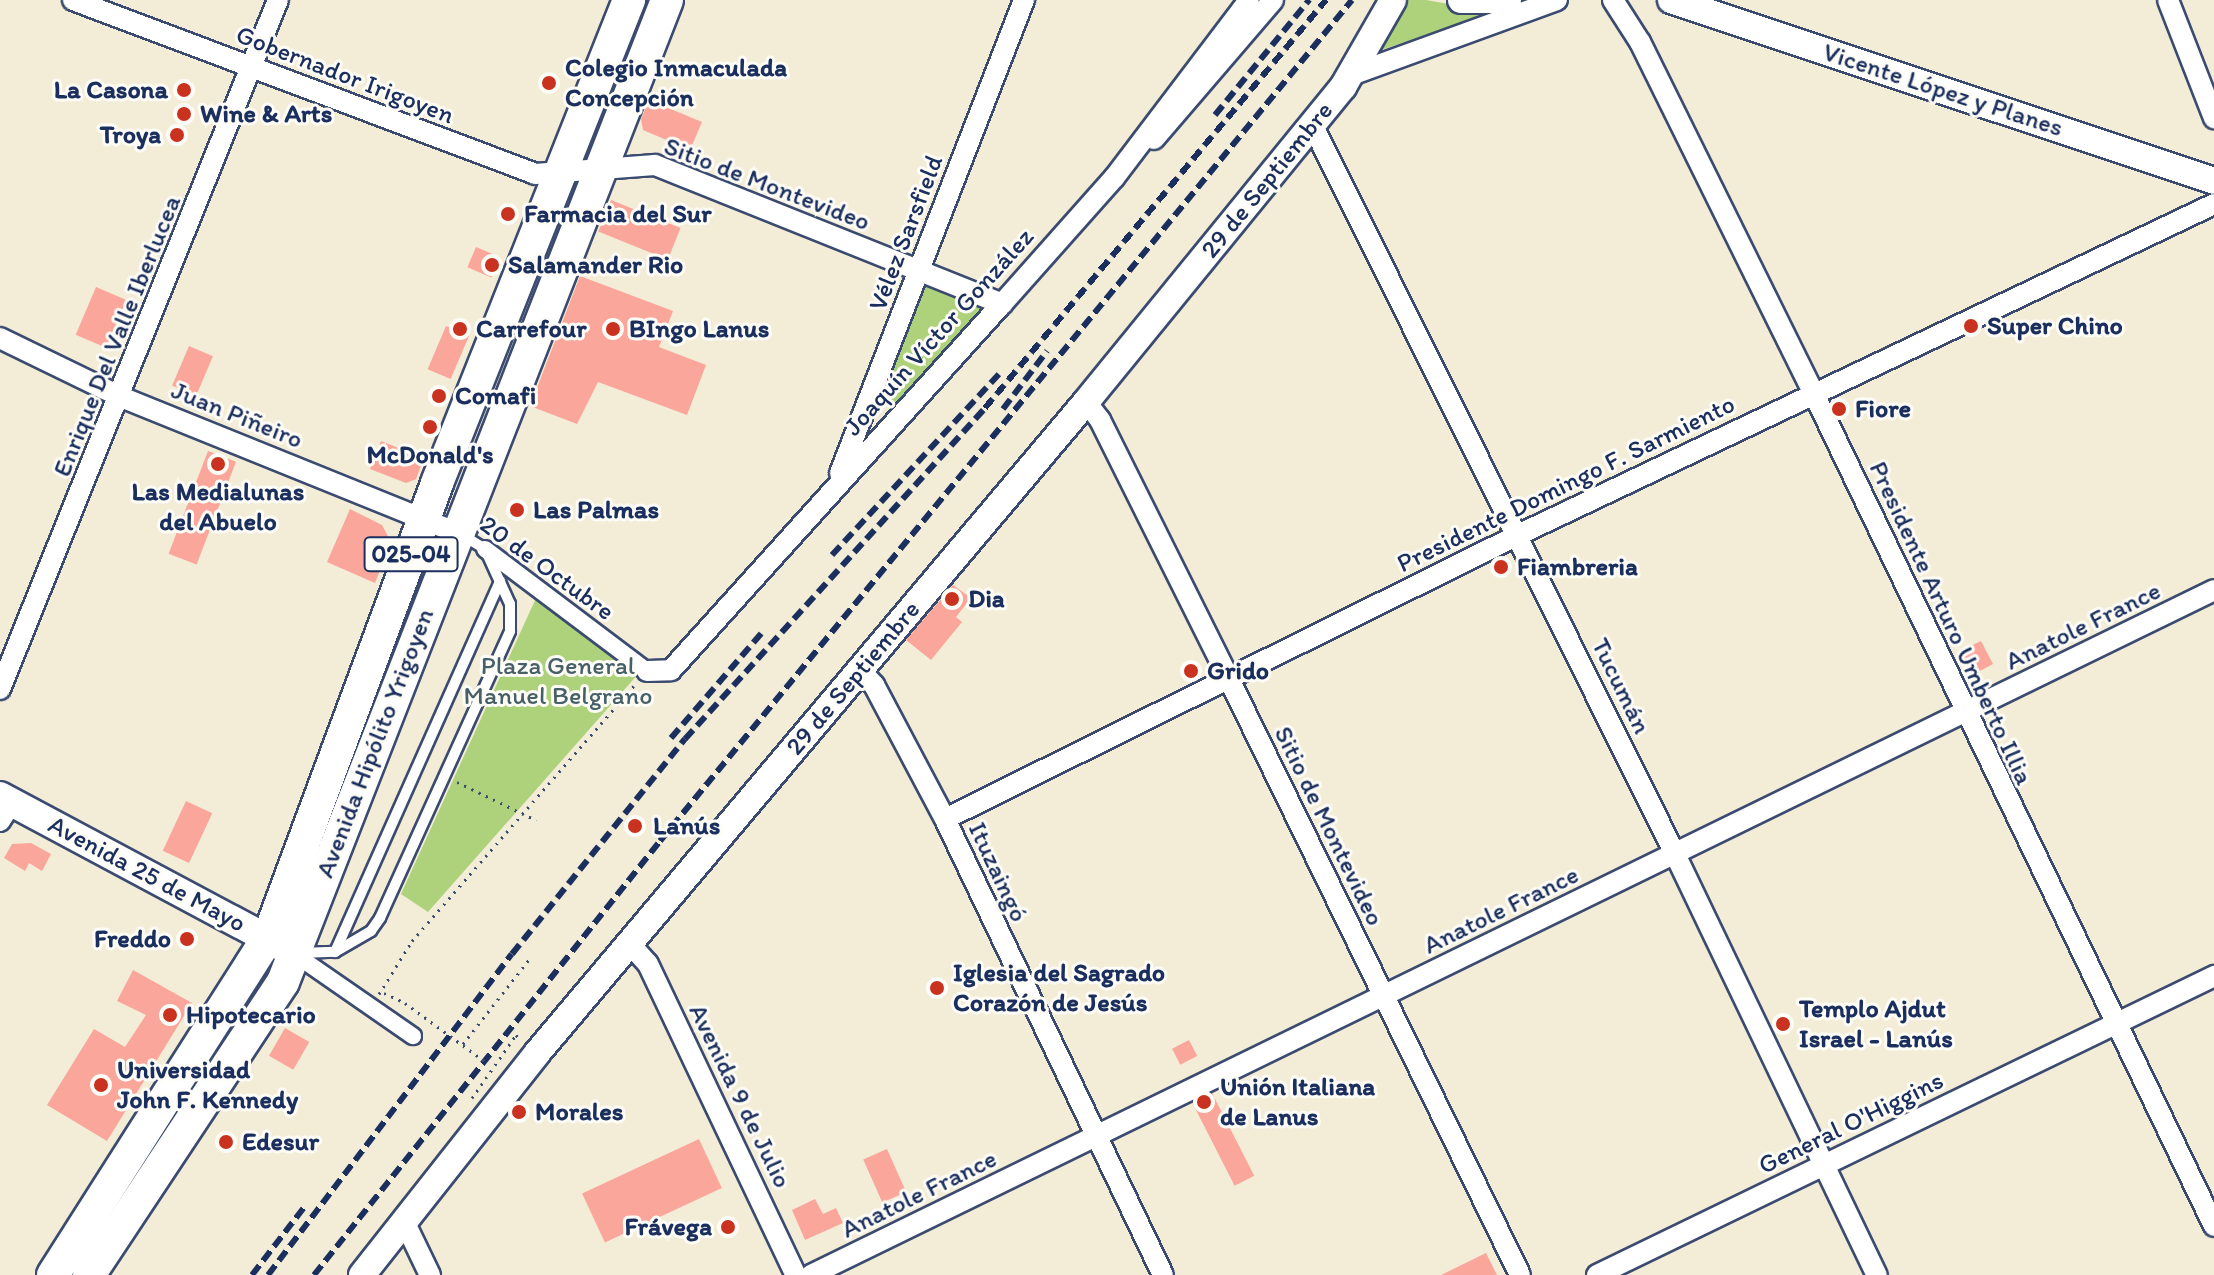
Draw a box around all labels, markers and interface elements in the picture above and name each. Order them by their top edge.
street label: Gobernador Irigoyen [232,19,458,131]
street label: Vicente López y Planes [1819,36,2067,144]
place label: Colegio Inmaculada Concepción [565,52,787,114]
place label: La Casona [53,74,168,106]
marker: Colegio Inmaculada Concepción [540,74,558,92]
marker: La Casona [175,81,193,99]
street label: 29 de Septiembre [1194,95,1340,265]
place label: Wine & Arts [200,98,333,130]
marker: Wine & Arts [175,105,193,123]
place label: Troya [100,119,161,151]
marker: Troya [168,126,186,144]
street label: Sitio de Montevideo [660,130,874,238]
street label: Vélez Sarsfield [862,151,950,315]
street label: Enrique Del Valle Iberlucea [46,191,188,481]
place label: Farmacia del Sur [524,198,711,230]
marker: Farmacia del Sur [499,205,517,223]
street label: Joaquín Víctor González [837,222,1041,442]
place label: Salamander Rio [508,249,683,281]
marker: Salamander Rio [483,256,501,274]
place label: Super Chino [1987,310,2122,342]
place label: Carrefour [476,313,586,345]
place label: BIngo Lanus [629,313,770,345]
marker: Super Chino [1962,317,1980,335]
marker: Carrefour [451,320,469,338]
marker: BIngo Lanus [604,320,622,338]
street label: Juan Piñeiro [167,375,307,455]
place label: Comafi [455,380,536,412]
marker: Comafi [430,387,448,405]
street label: Presidente Domingo F. Sarmiento [1392,388,1740,580]
place label: Fiore [1855,393,1911,425]
marker: Fiore [1830,400,1848,418]
marker: McDonald's [421,418,439,436]
place label: McDonald's [366,439,494,471]
marker: Las Medialunas del Abuelo [209,455,227,473]
street label: Presidente Arturo Umberto Illia [1862,456,2040,790]
place label: Las Medialunas del Abuelo [132,476,304,538]
place label: Las Palmas [533,494,657,526]
marker: Las Palmas [508,501,526,519]
street label: 20 de Octubre [473,509,621,627]
road number: 025-04 [363,534,459,574]
place label: Fiambreria [1517,551,1638,583]
marker: Fiambreria [1492,558,1510,576]
street label: Anatole France [2000,575,2166,677]
place label: Dia [968,583,1005,615]
marker: Dia [943,590,961,608]
street label: 29 de Septiembre [779,594,927,762]
street label: Avenida Hipólito Yrigoyen [309,604,441,882]
street label: Tucumán [1584,633,1658,739]
park label: Plaza General Manuel Belgrano [463,650,653,712]
place label: Grido [1207,655,1269,687]
marker: Grido [1182,662,1200,680]
street label: Sitio de Montevideo [1267,721,1391,931]
street label: Avenida 25 de Mayo [43,809,251,939]
place label: Lanús [653,810,720,842]
marker: Lanús [624,815,646,837]
street label: Ituzaingó [961,817,1035,927]
street label: Anatole France [1418,859,1584,961]
place label: Freddo [94,923,171,955]
marker: Freddo [178,930,196,948]
place label: Iglesia del Sagrado Corazón de Jesús [953,957,1165,1018]
marker: Iglesia del Sagrado Corazón de Jesús [928,979,946,997]
place label: Templo Ajdut Israel - Lanús [1799,993,1953,1054]
place label: Hipotecario [186,999,316,1031]
street label: Avenida 9 de Julio [682,999,798,1193]
marker: Hipotecario [161,1006,179,1024]
marker: Templo Ajdut Israel - Lanús [1774,1015,1792,1033]
place label: Universidad John F. Kennedy [117,1054,298,1116]
street label: General O'Higgins [1753,1065,1949,1181]
place label: Unión Italiana de Lanus [1220,1071,1380,1132]
marker: Universidad John F. Kennedy [92,1076,110,1094]
marker: Unión Italiana de Lanus [1195,1093,1213,1111]
place label: Morales [535,1096,623,1128]
marker: Morales [510,1103,528,1121]
place label: Edesur [242,1126,319,1158]
marker: Edesur [217,1133,235,1151]
street label: Anatole France [836,1143,1002,1245]
place label: Frávega [624,1211,712,1243]
marker: Frávega [719,1218,737,1236]

